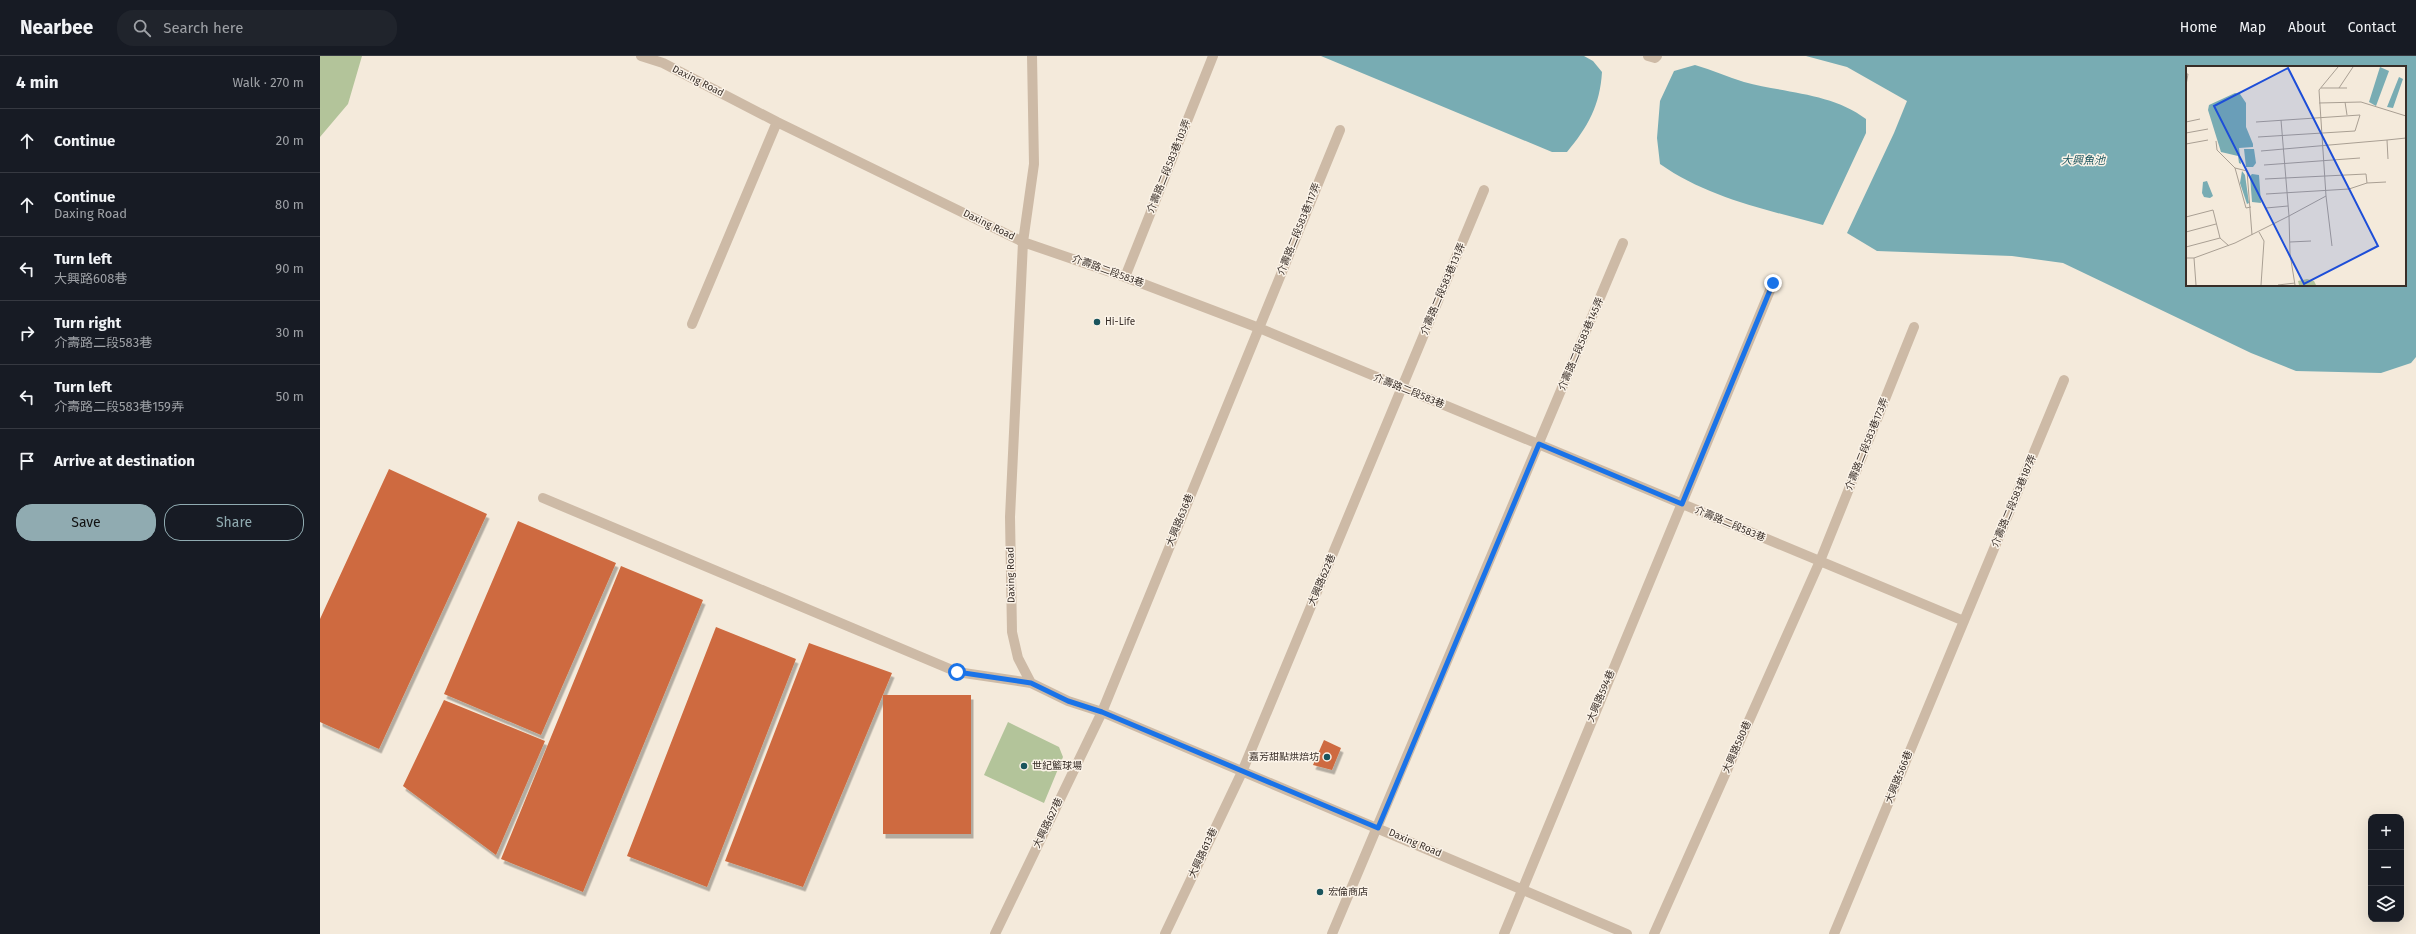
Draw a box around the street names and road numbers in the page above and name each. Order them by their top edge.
street label: Daxing Road [670,63,726,99]
street label: 介壽路二段583巷103弄 [1145,117,1193,215]
street label: 介壽路二段583巷117弄 [1275,181,1323,277]
street label: Daxing Road [961,207,1017,243]
street label: 介壽路二段583巷131弄 [1418,241,1468,337]
street label: 介壽路二段583巷 [1070,252,1146,290]
street label: 介壽路二段583巷145弄 [1556,296,1606,392]
street label: 介壽路二段583巷 [1372,371,1446,411]
street label: 介壽路二段583巷173弄 [1843,396,1891,492]
street label: 介壽路二段583巷187弄 [1989,453,2039,549]
street label: 大興路636巷 [1164,492,1196,548]
street label: 介壽路二段583巷 [1693,504,1767,544]
street label: Daxing Road [1005,547,1017,603]
street label: 大興路622巷 [1306,552,1338,608]
street label: 大興路594巷 [1585,668,1617,724]
street label: 大興路580巷 [1720,719,1754,775]
street label: 大興路566巷 [1883,749,1915,805]
street label: 大興路627巷 [1031,796,1065,850]
street label: 大興路613巷 [1186,826,1220,880]
street label: Daxing Road [1387,826,1443,860]

